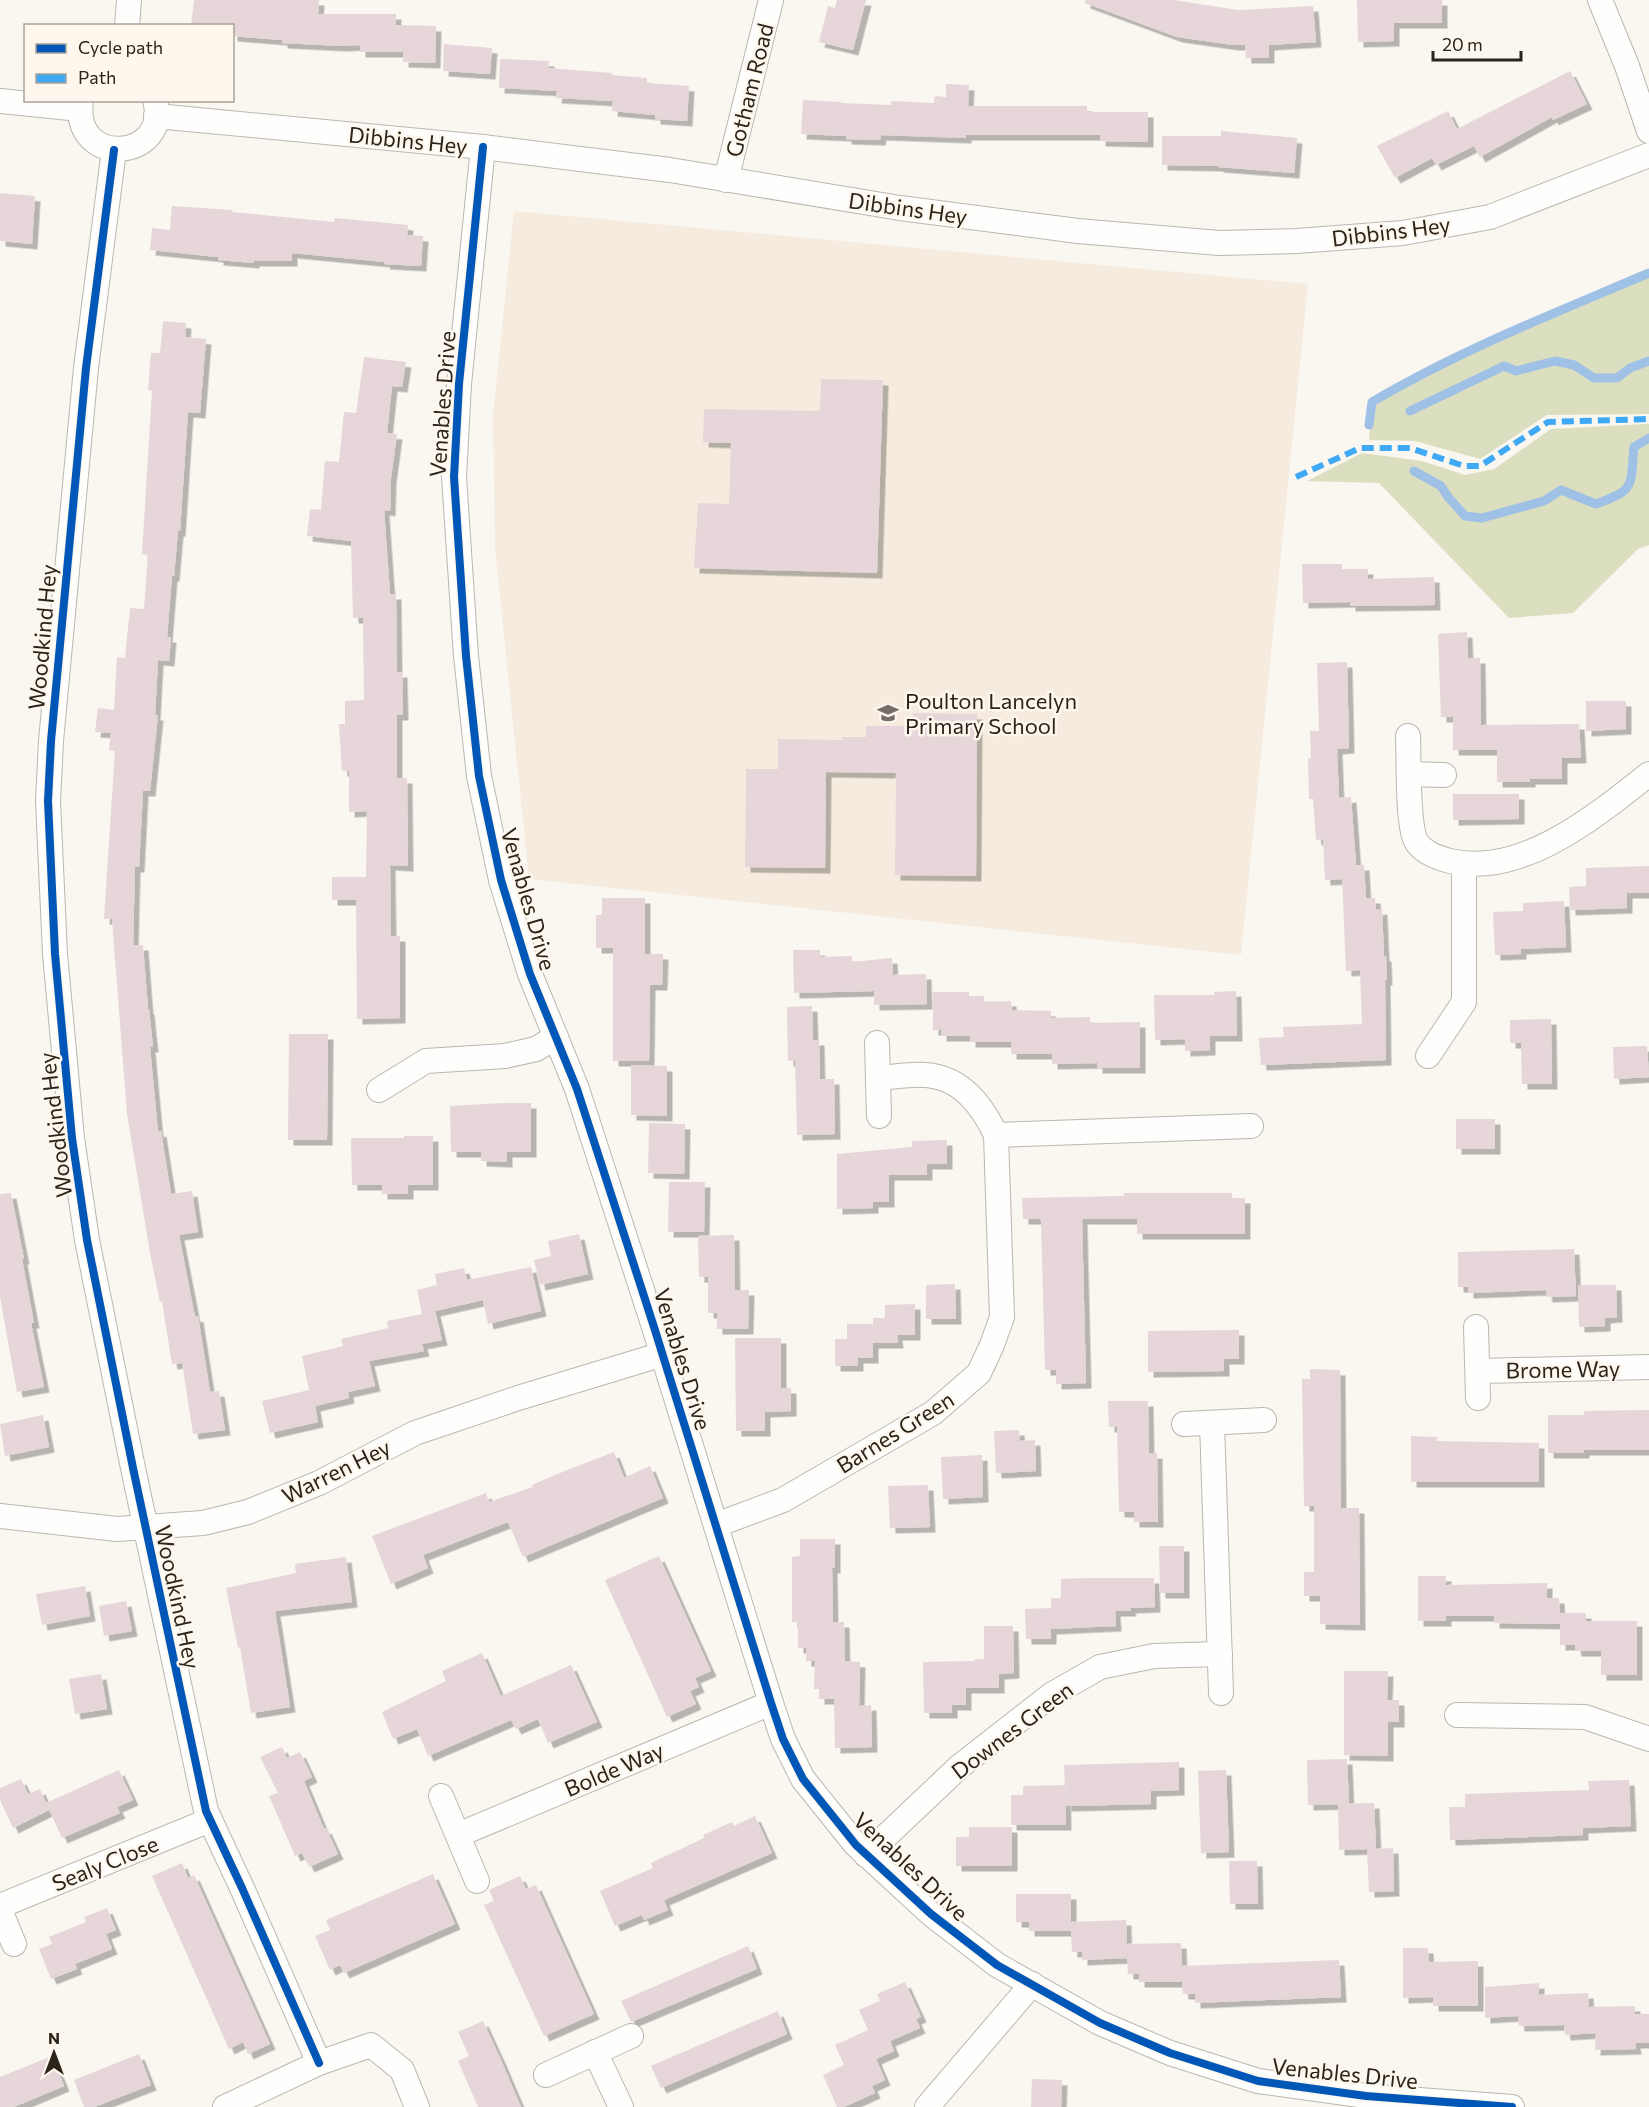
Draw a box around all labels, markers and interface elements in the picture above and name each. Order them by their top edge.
street label: Gotham Road [719,20,779,160]
legend [24,24,234,102]
scale bar [1433,24,1522,62]
text: 20 m [1442,33,1483,55]
text: Cycle path [78,36,163,58]
text: Path [78,66,116,88]
street label: Dibbins Hey [347,120,469,160]
street label: Dibbins Hey [847,186,969,230]
street label: Dibbins Hey [1330,210,1452,252]
street label: Venables Drive [423,330,461,478]
street label: Woodkind Hey [22,563,62,711]
place label: Poulton Lancelyn Primary School [905,687,1077,739]
school or university icon: Poulton Lancelyn Primary School [876,701,900,725]
street label: Venables Drive [496,825,562,973]
street label: Woodkind Hey [33,1051,77,1199]
street label: Venables Drive [649,1285,717,1433]
street label: Brome Way [1505,1355,1621,1383]
street label: Barnes Green [831,1385,959,1479]
street label: Warren Hey [277,1433,395,1509]
street label: Woodkind Hey [150,1523,206,1671]
street label: Downes Green [946,1675,1078,1785]
street label: Bolde Way [560,1736,668,1802]
street label: Venables Drive [848,1806,974,1926]
street label: Sealy Close [48,1829,162,1897]
north arrow [24,2023,84,2083]
text: N [48,2028,60,2047]
street label: Venables Drive [1271,2052,1419,2094]

